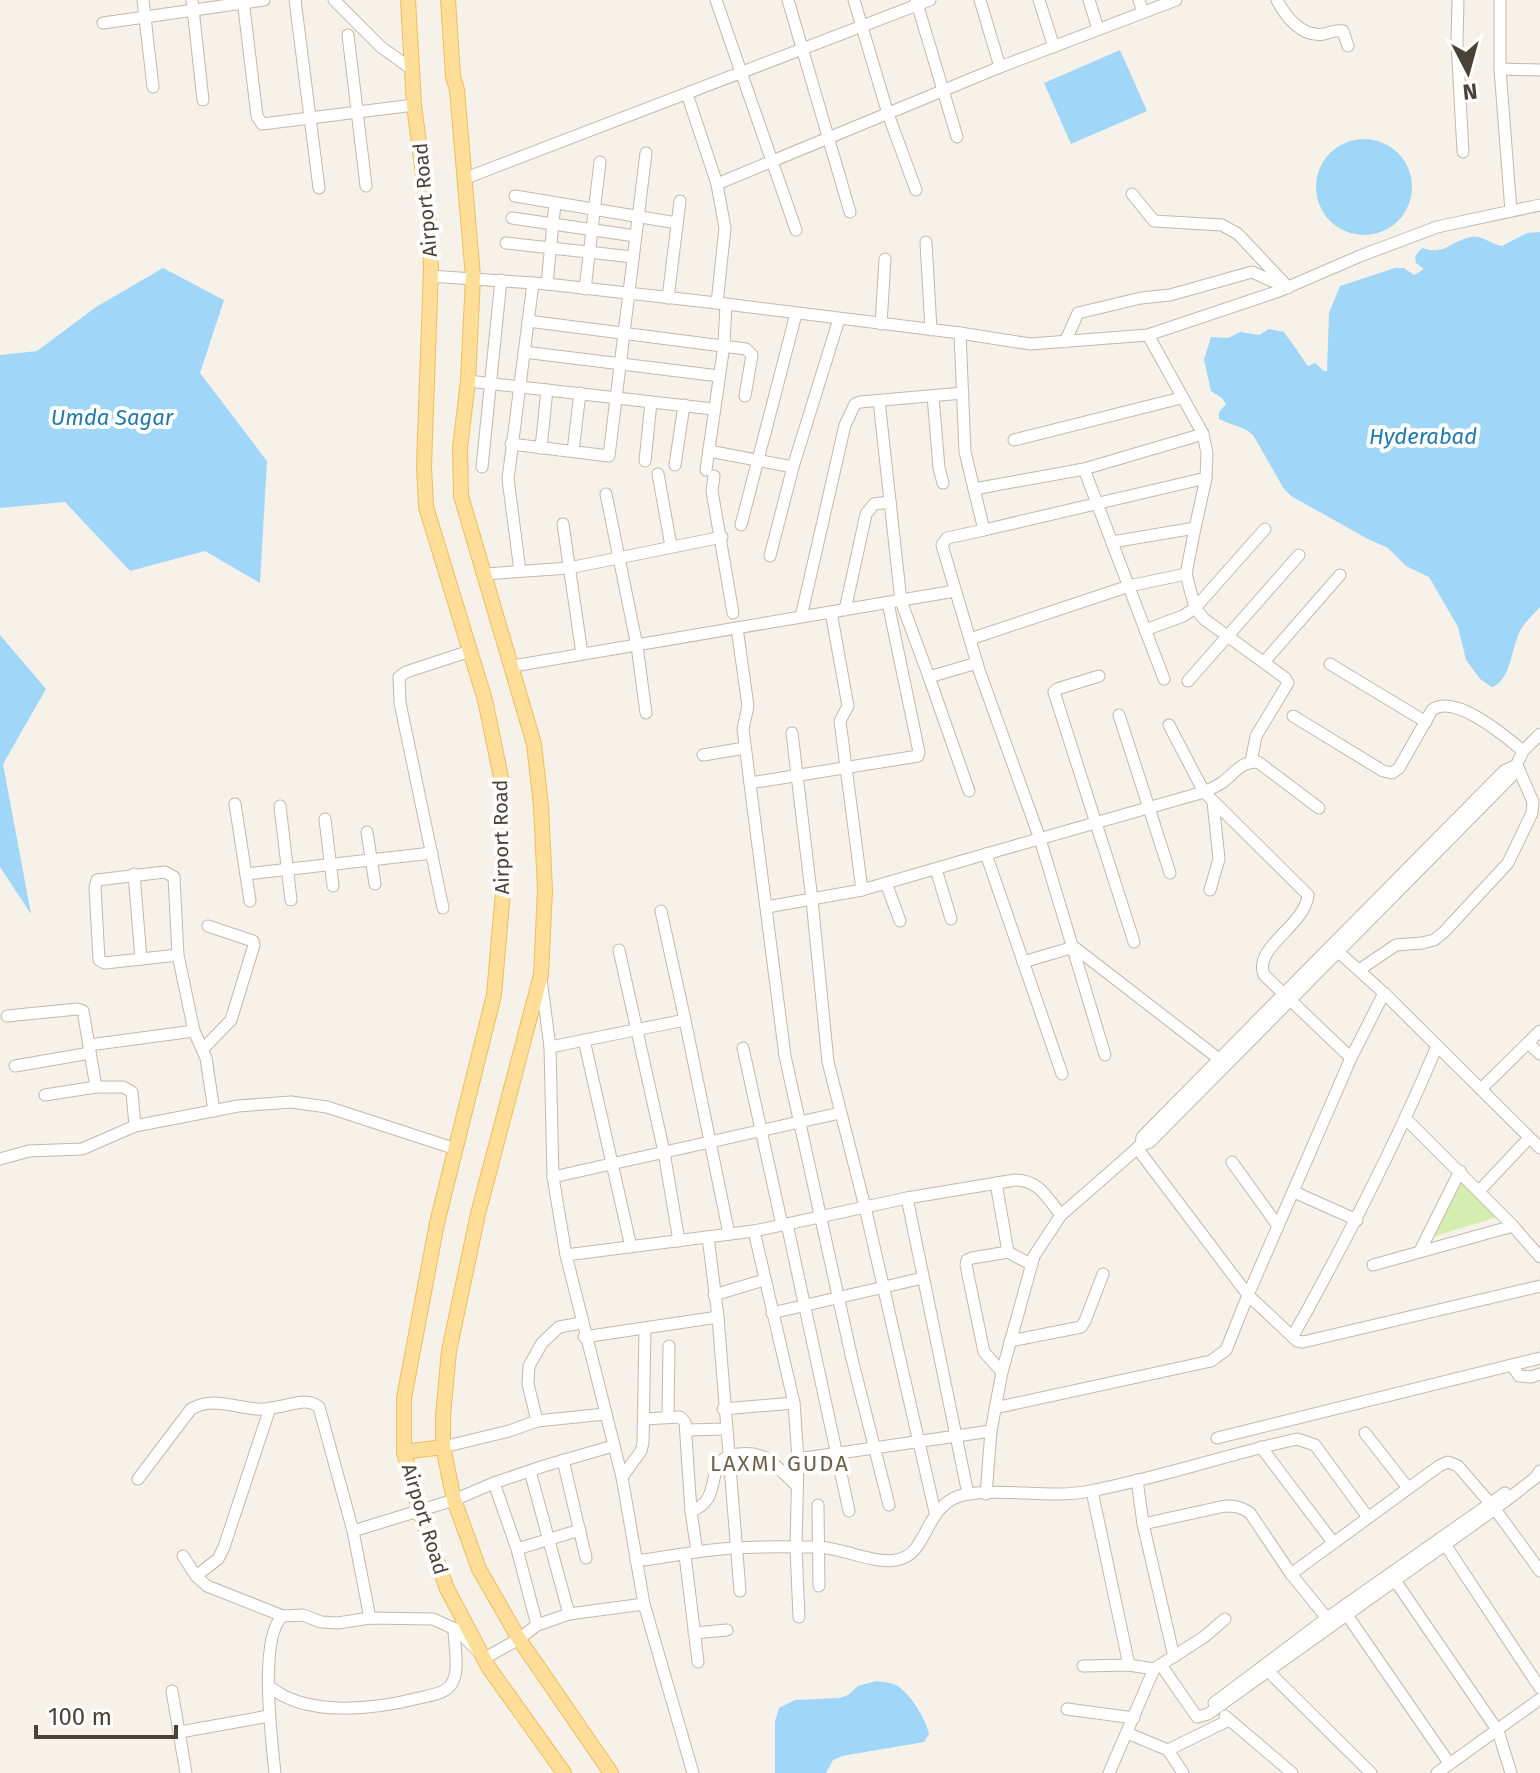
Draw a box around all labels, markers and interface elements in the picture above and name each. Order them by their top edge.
north arrow [1428,32,1508,112]
text: N [1461,77,1479,106]
street label: Airport Road [408,142,442,258]
water label: Umda Sagar [51,404,174,431]
water label: Hyderabad [1369,423,1477,450]
street label: Airport Road [488,779,514,895]
district label: LAXMI GUDA [710,1450,850,1477]
street label: Airport Road [397,1461,453,1577]
scale bar [36,1689,176,1739]
text: 100 m [48,1703,112,1731]

